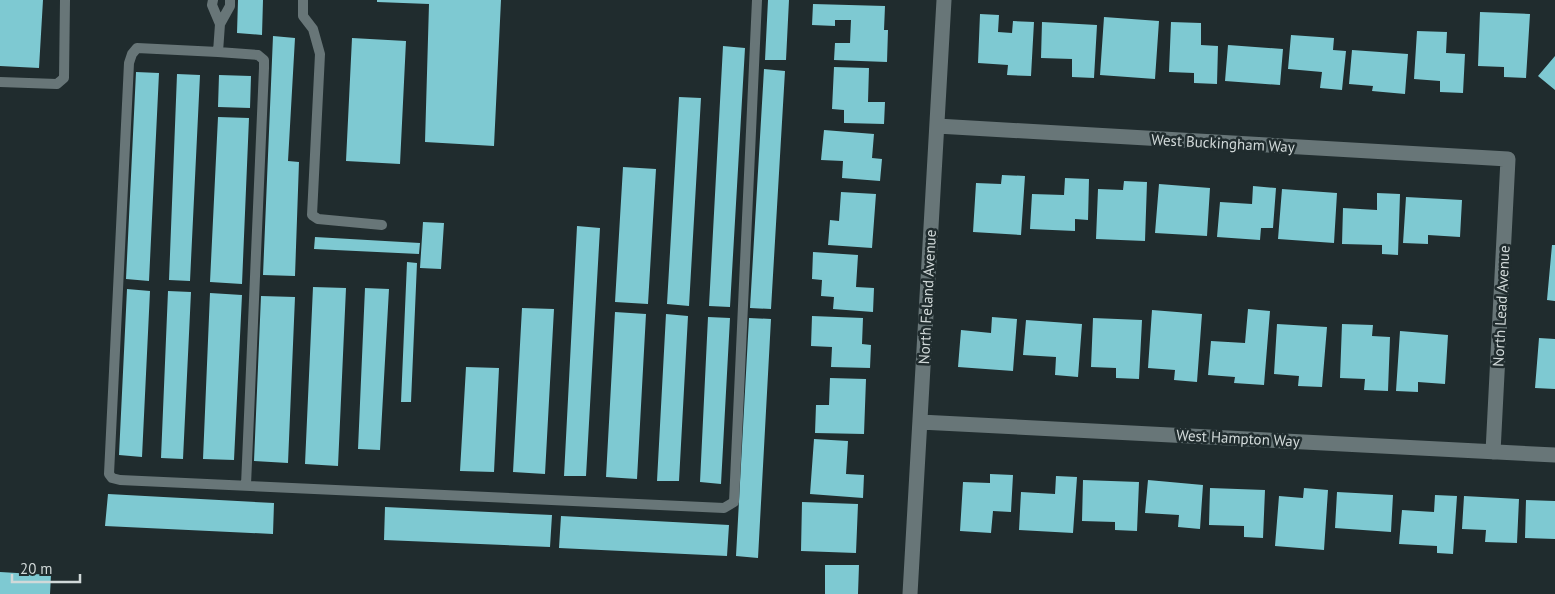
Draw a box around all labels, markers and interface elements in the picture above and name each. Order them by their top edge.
street label: West Buckingham Way [1151,130,1295,156]
street label: North Feland Avenue [914,229,940,365]
street label: North Lead Avenue [1488,245,1514,367]
street label: West Hampton Way [1176,425,1300,451]
scale bar [12,552,80,584]
text: 20 m [20,559,53,578]

